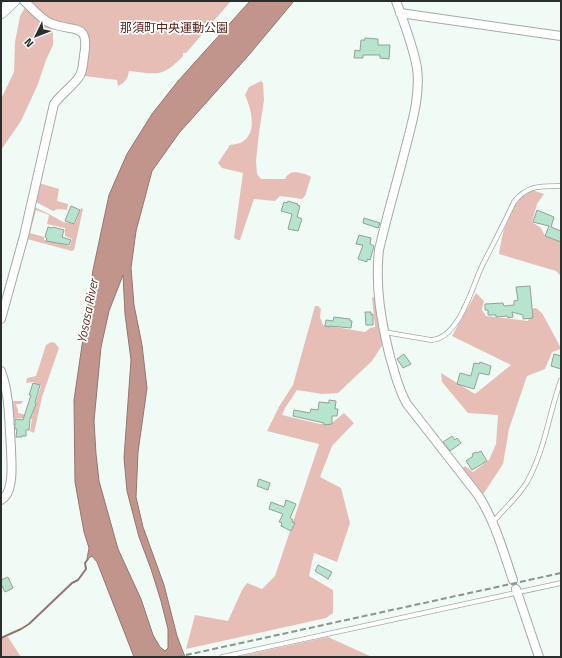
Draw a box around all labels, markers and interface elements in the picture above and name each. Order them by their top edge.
north arrow [16,16,56,56]
park label: 那須町中央運動公園 [120,18,228,37]
text: N [20,35,37,51]
water label: Yosasa River [71,275,103,345]

